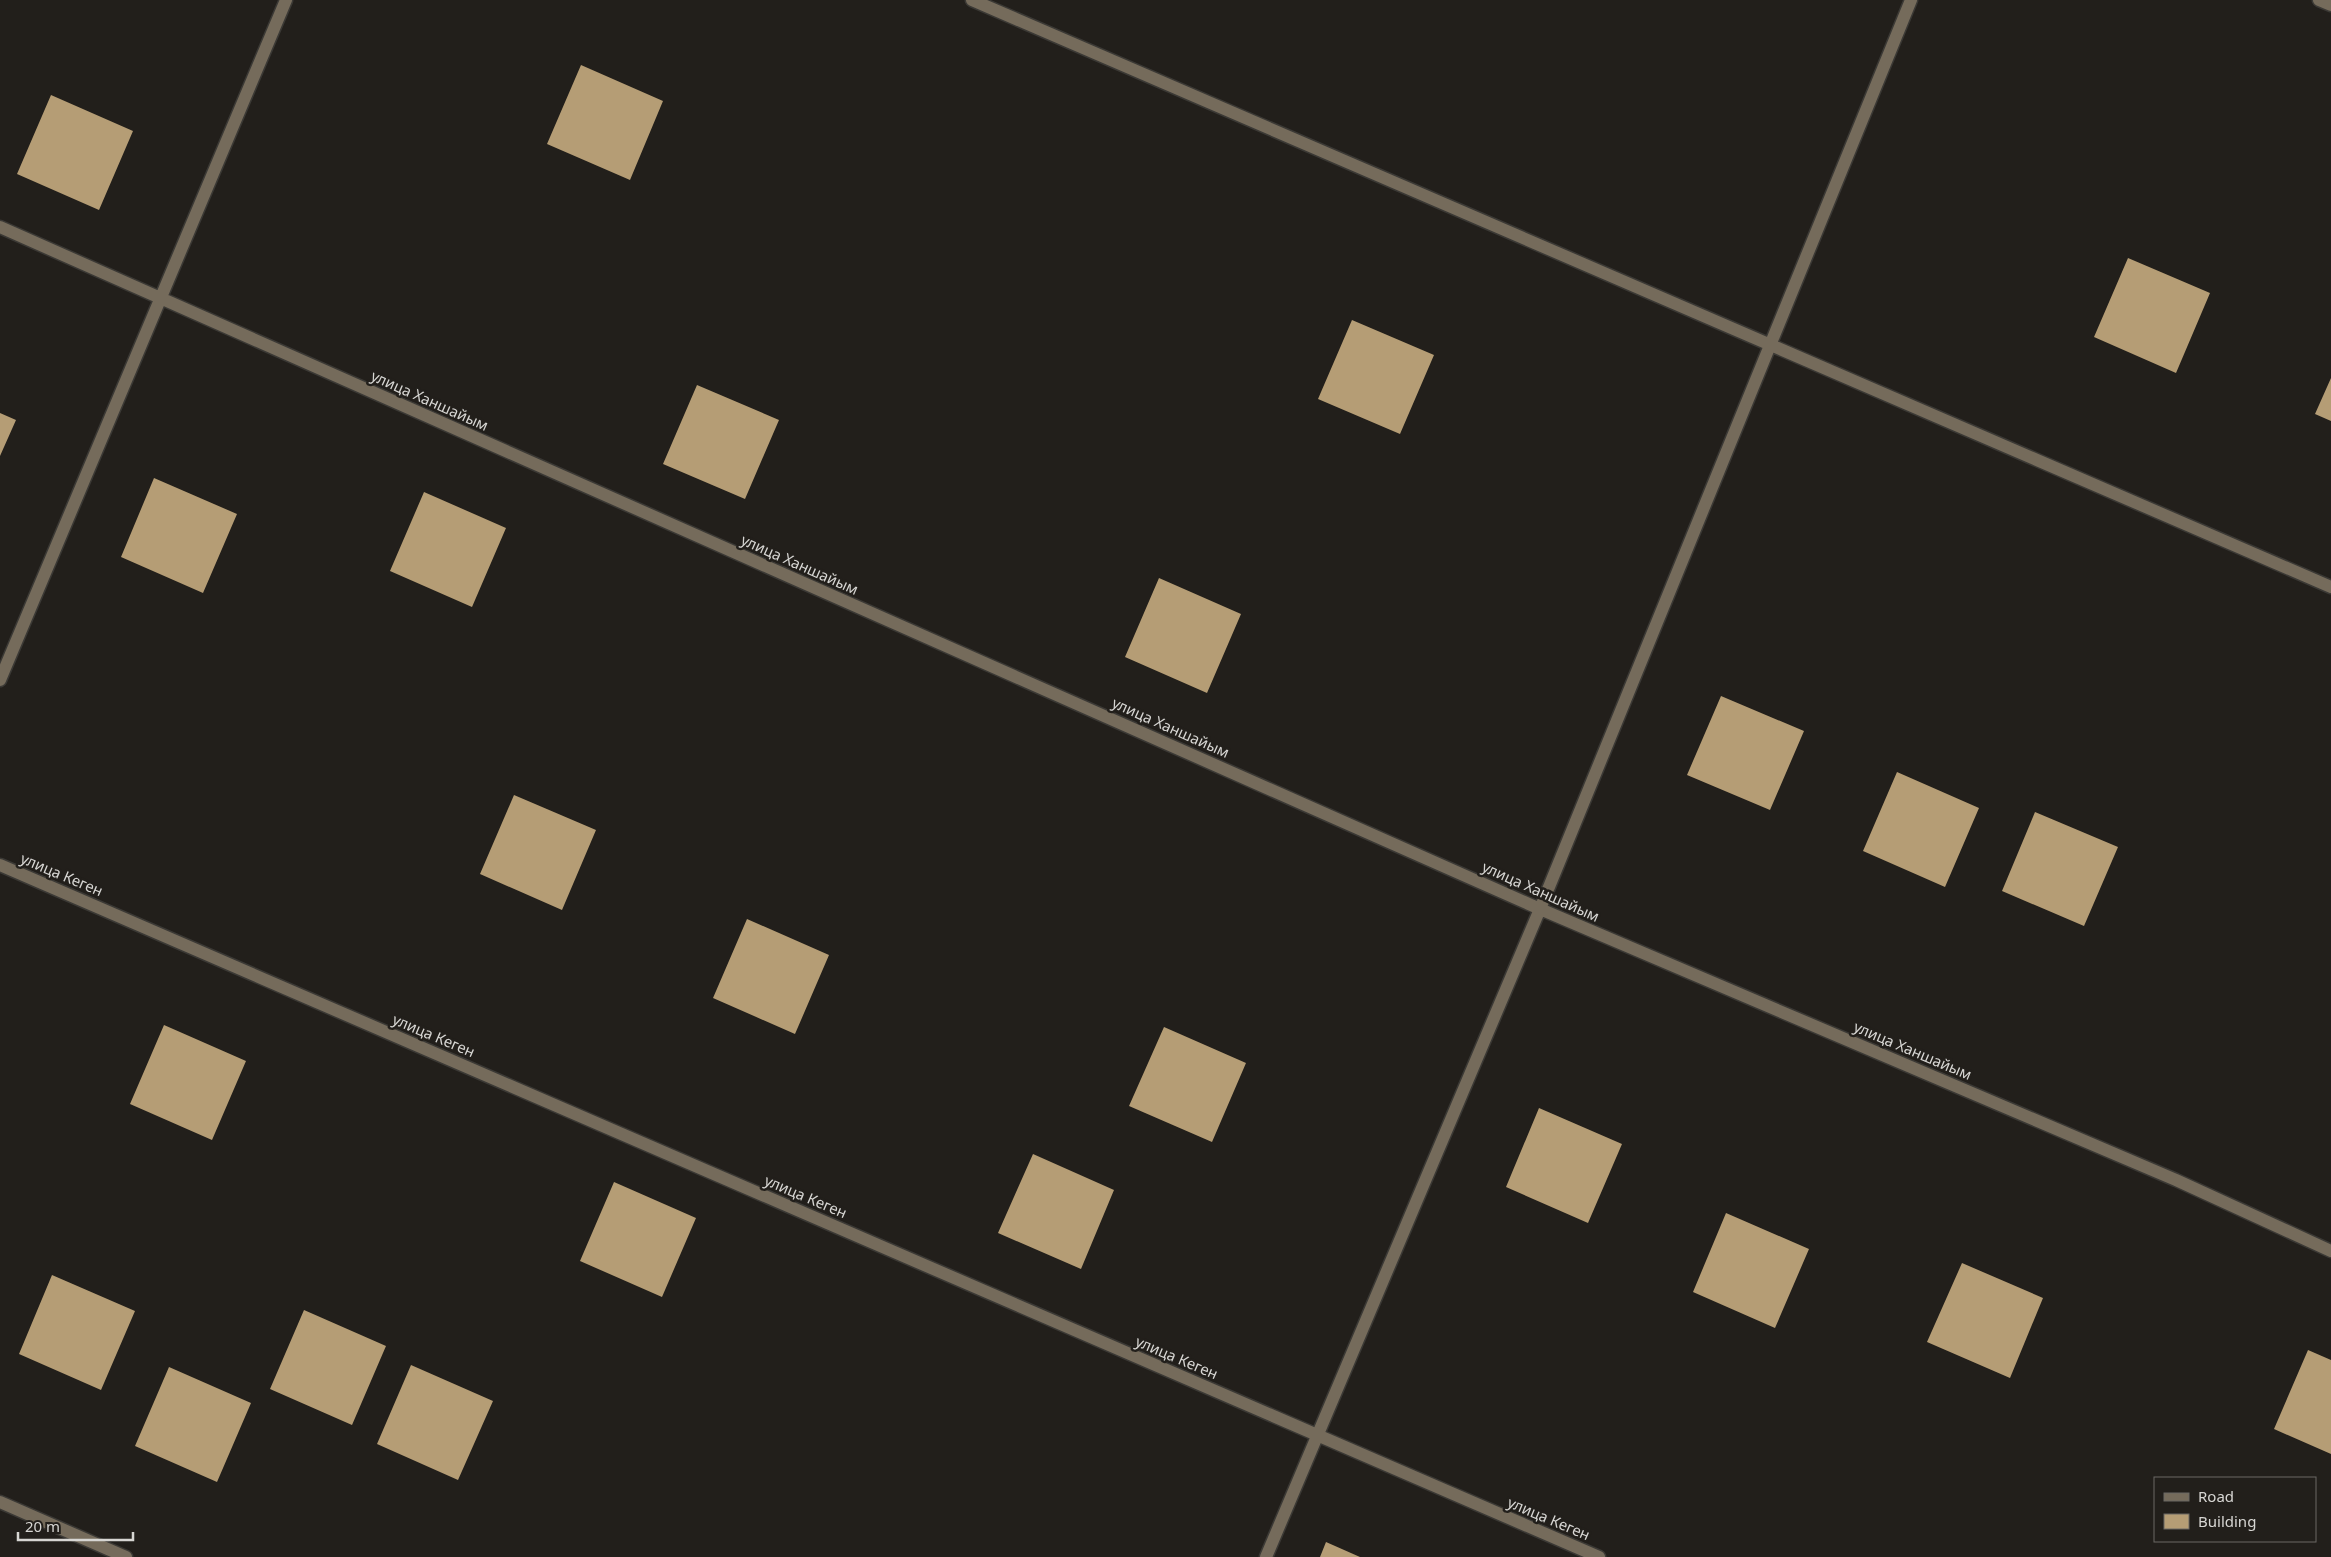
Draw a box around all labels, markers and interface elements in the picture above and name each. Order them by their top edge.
street label: улица Ханшайым [368,365,492,435]
street label: улица Ханшайым [738,529,862,599]
street label: улица Ханшайым [1109,692,1233,762]
street label: улица Кеген [18,848,106,900]
street label: улица Ханшайым [1479,856,1603,926]
street label: улица Кеген [390,1009,478,1061]
street label: улица Ханшайым [1851,1016,1975,1084]
street label: улица Кеген [762,1170,850,1222]
street label: улица Кеген [1133,1331,1221,1383]
legend [2154,1477,2316,1542]
text: Road [2198,1486,2234,1506]
street label: улица Кеген [1505,1492,1593,1544]
scale bar [18,1510,132,1542]
text: Building [2198,1511,2256,1531]
text: 20 m [25,1516,60,1536]

